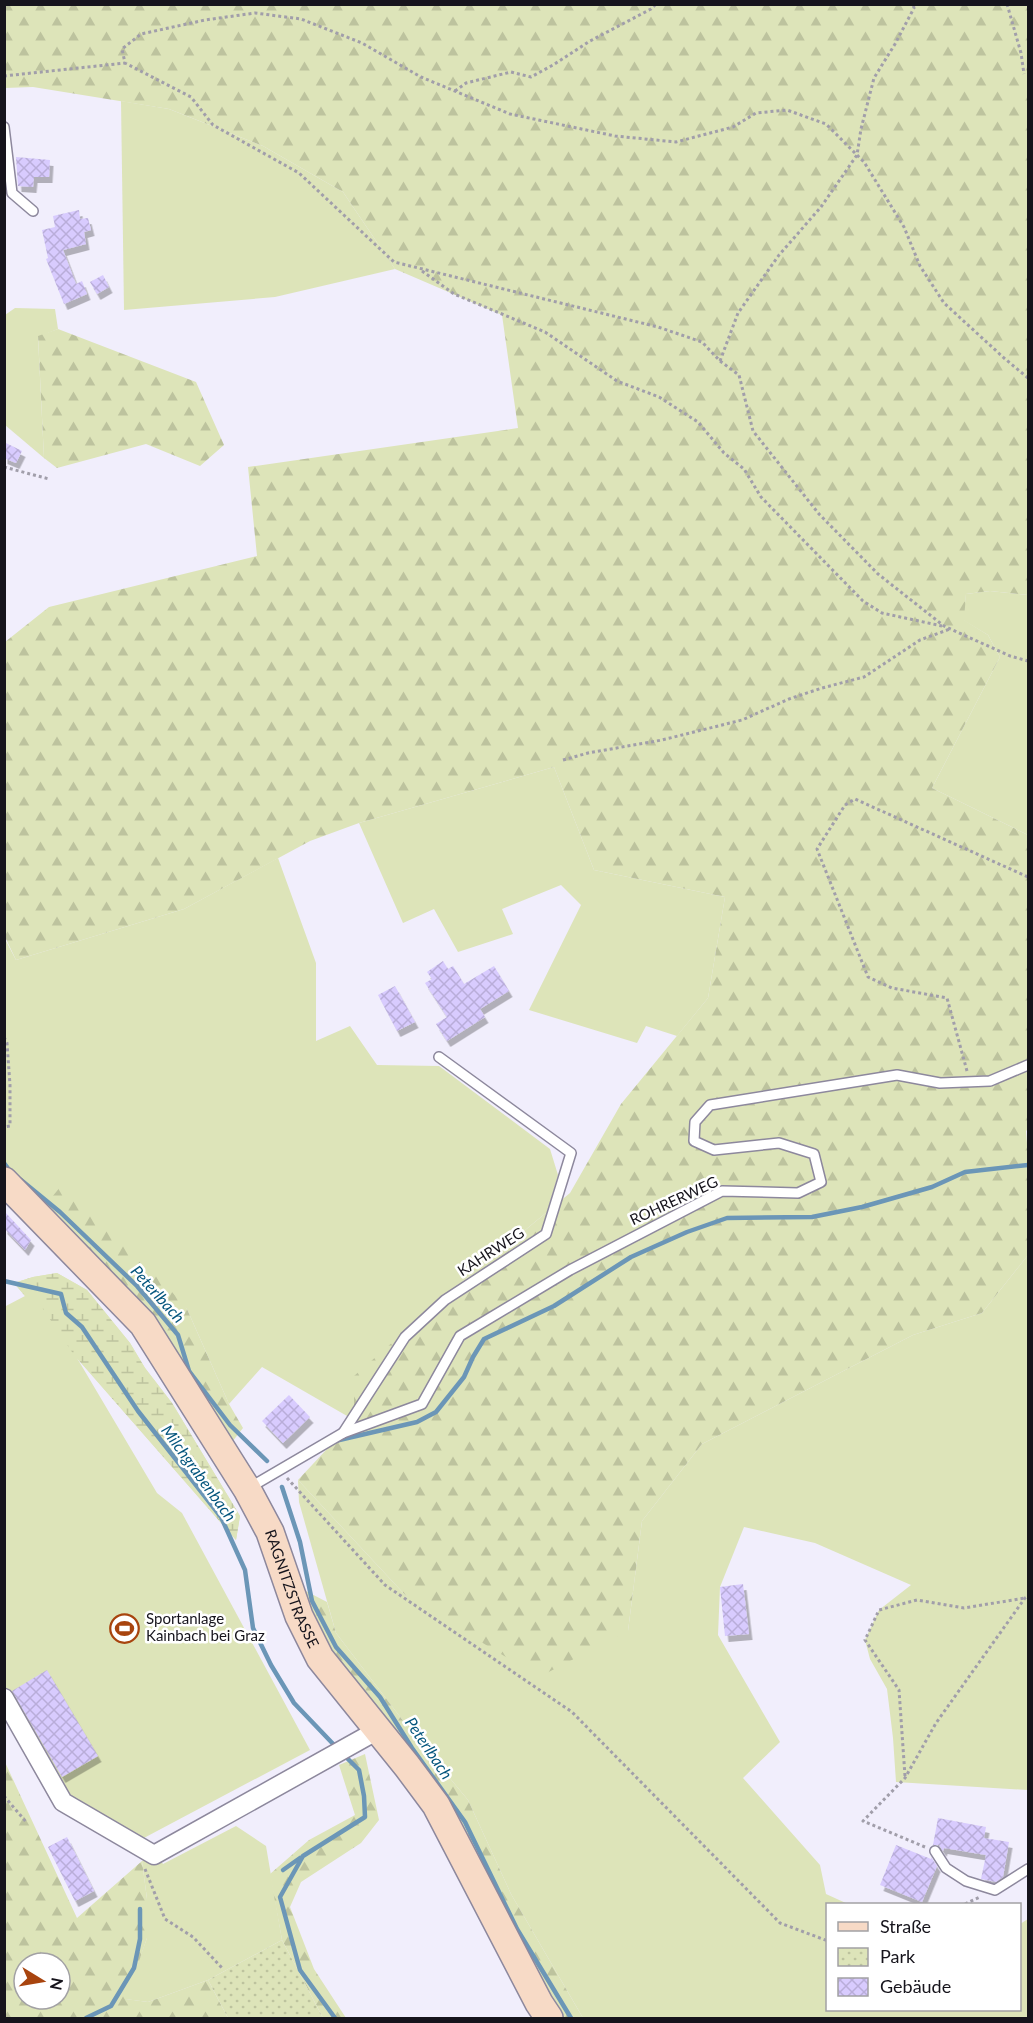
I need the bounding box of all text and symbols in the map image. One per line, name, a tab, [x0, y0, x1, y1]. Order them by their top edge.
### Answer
street label: ROHRERWEG	[627, 1172, 720, 1228]
street label: KAHRWEG	[454, 1223, 527, 1279]
water label: Peterlbach	[128, 1261, 189, 1326]
water label: Milchgrabenbach	[158, 1421, 241, 1525]
street label: RAGNITZSTRASSE	[262, 1527, 323, 1650]
place label: Sportanlage Kainbach bei Graz	[146, 1609, 265, 1644]
sports icon: Sportanlage Kainbach bei Graz	[109, 1612, 141, 1644]
water label: Peterlbach	[402, 1713, 457, 1782]
legend	[826, 1903, 1021, 2011]
text: Straße	[880, 1915, 931, 1937]
text: Park	[880, 1945, 916, 1967]
north arrow	[12, 1951, 72, 2011]
text: Gebäude	[880, 1975, 951, 1997]
text: N	[47, 1976, 68, 1992]

